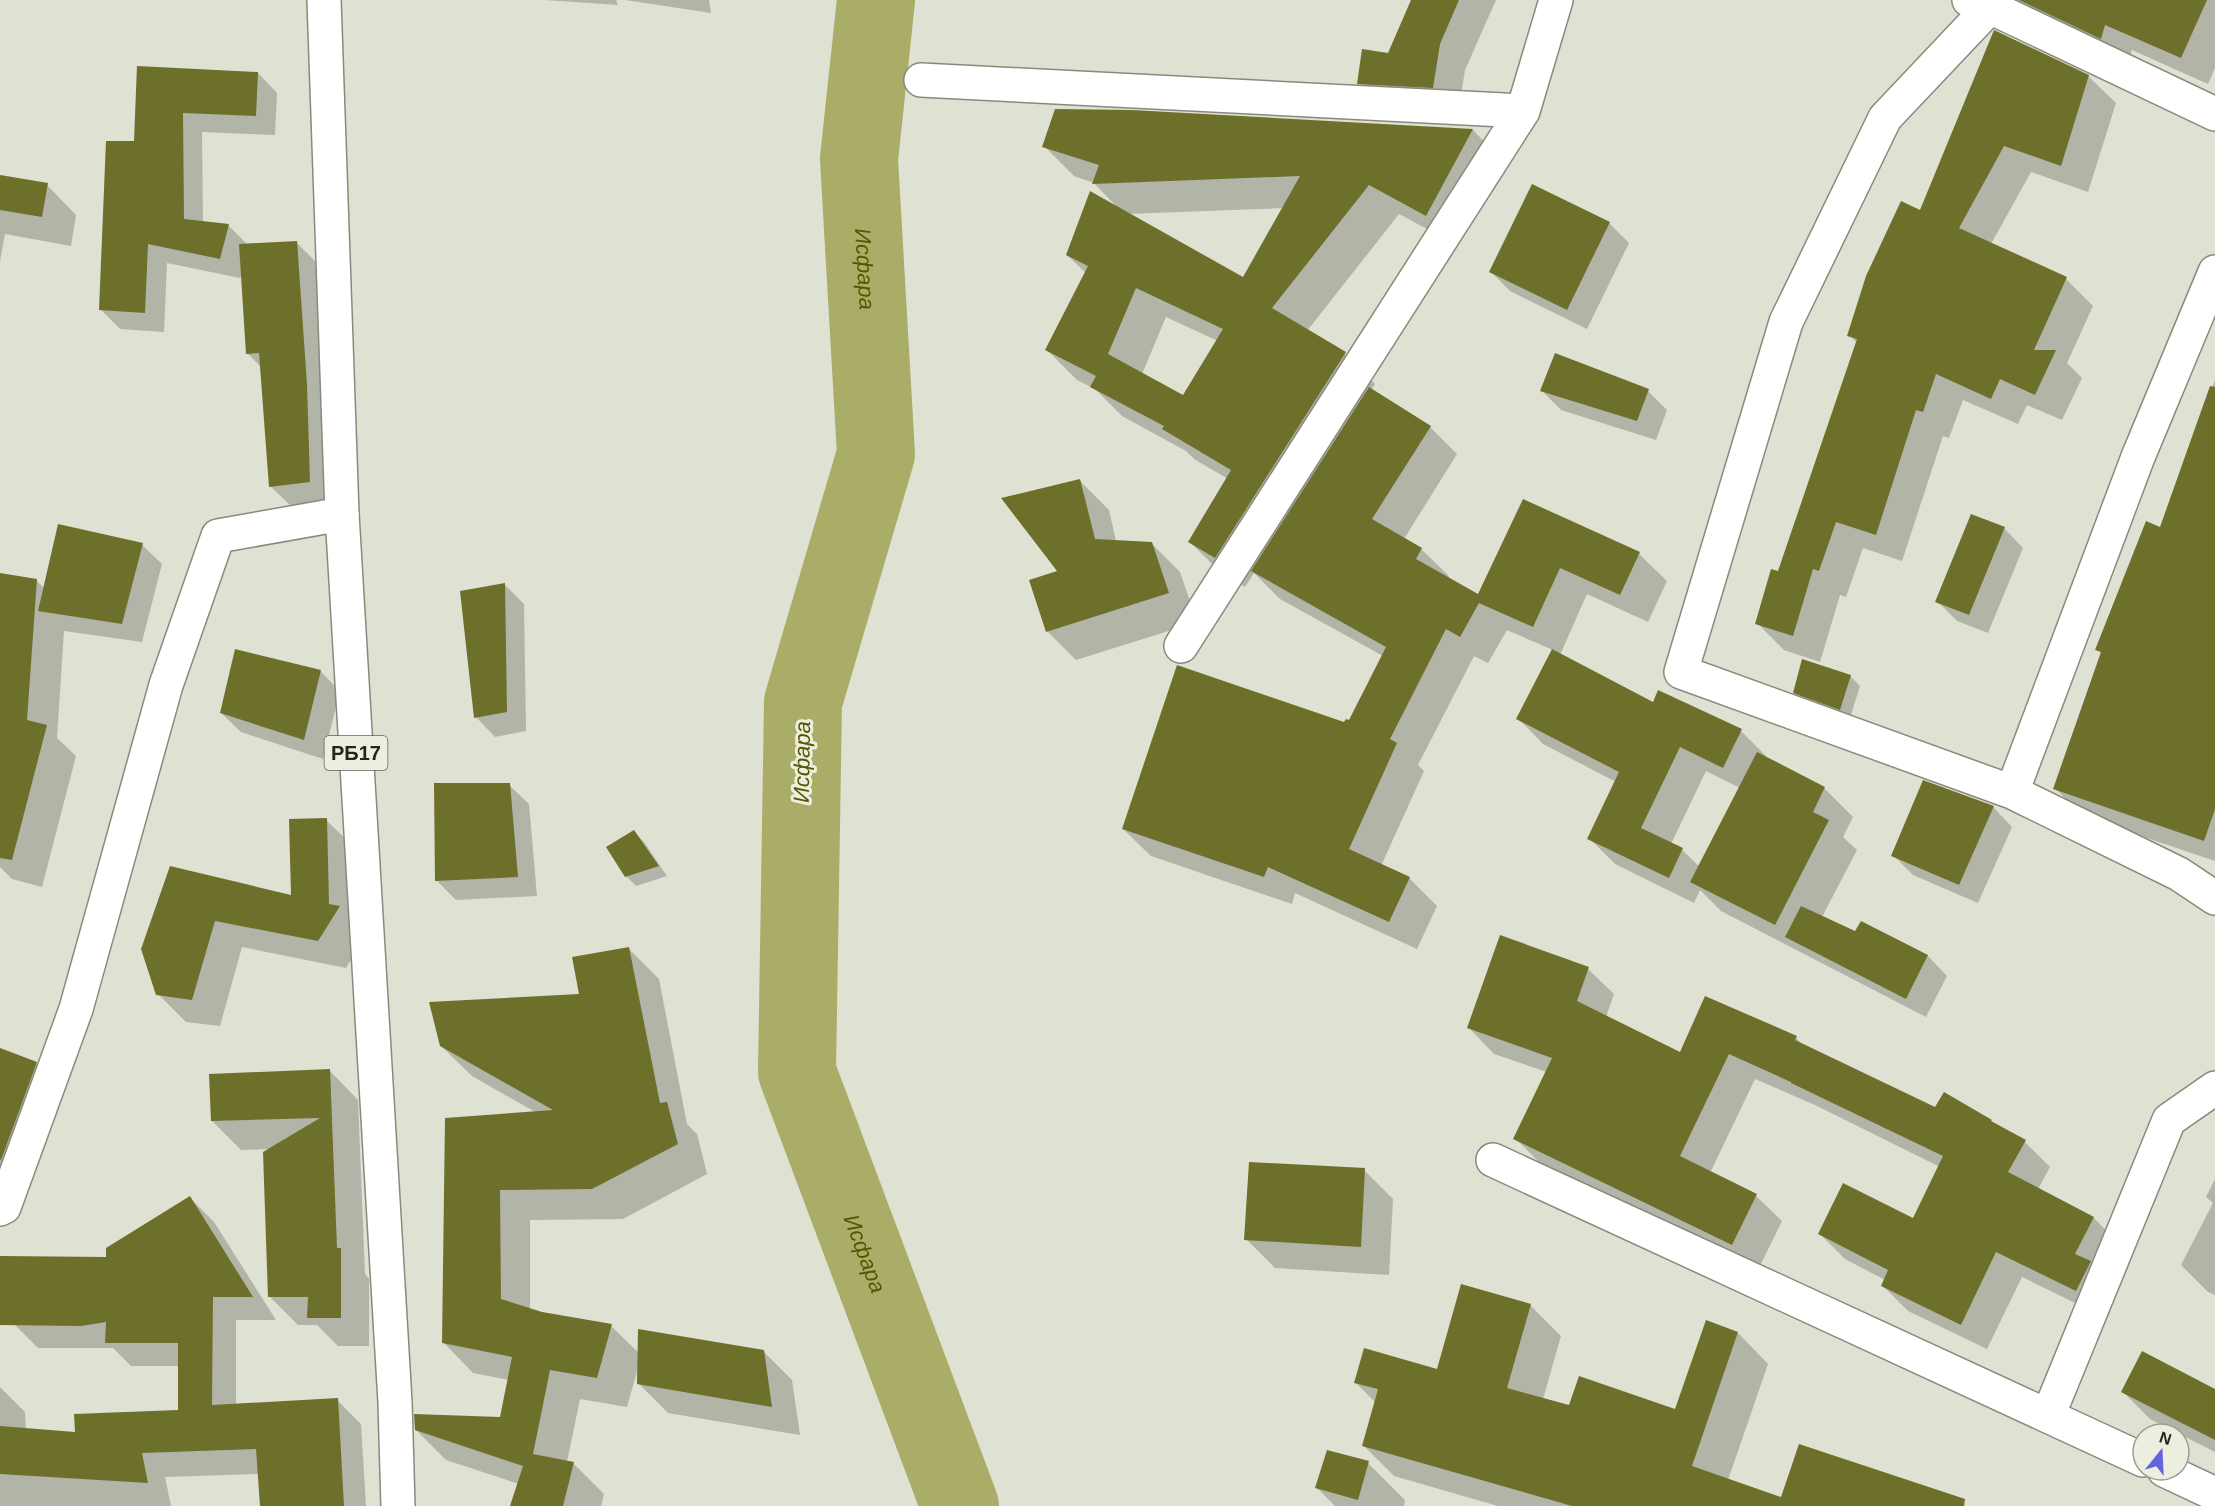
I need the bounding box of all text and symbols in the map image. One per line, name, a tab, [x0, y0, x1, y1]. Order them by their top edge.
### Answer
water label: Исфара	[850, 227, 880, 311]
water label: Исфара	[789, 721, 815, 803]
road number: РБ17	[324, 736, 388, 770]
water label: Исфара	[839, 1211, 891, 1296]
north arrow	[2131, 1422, 2191, 1482]
text: N	[2157, 1428, 2174, 1448]

